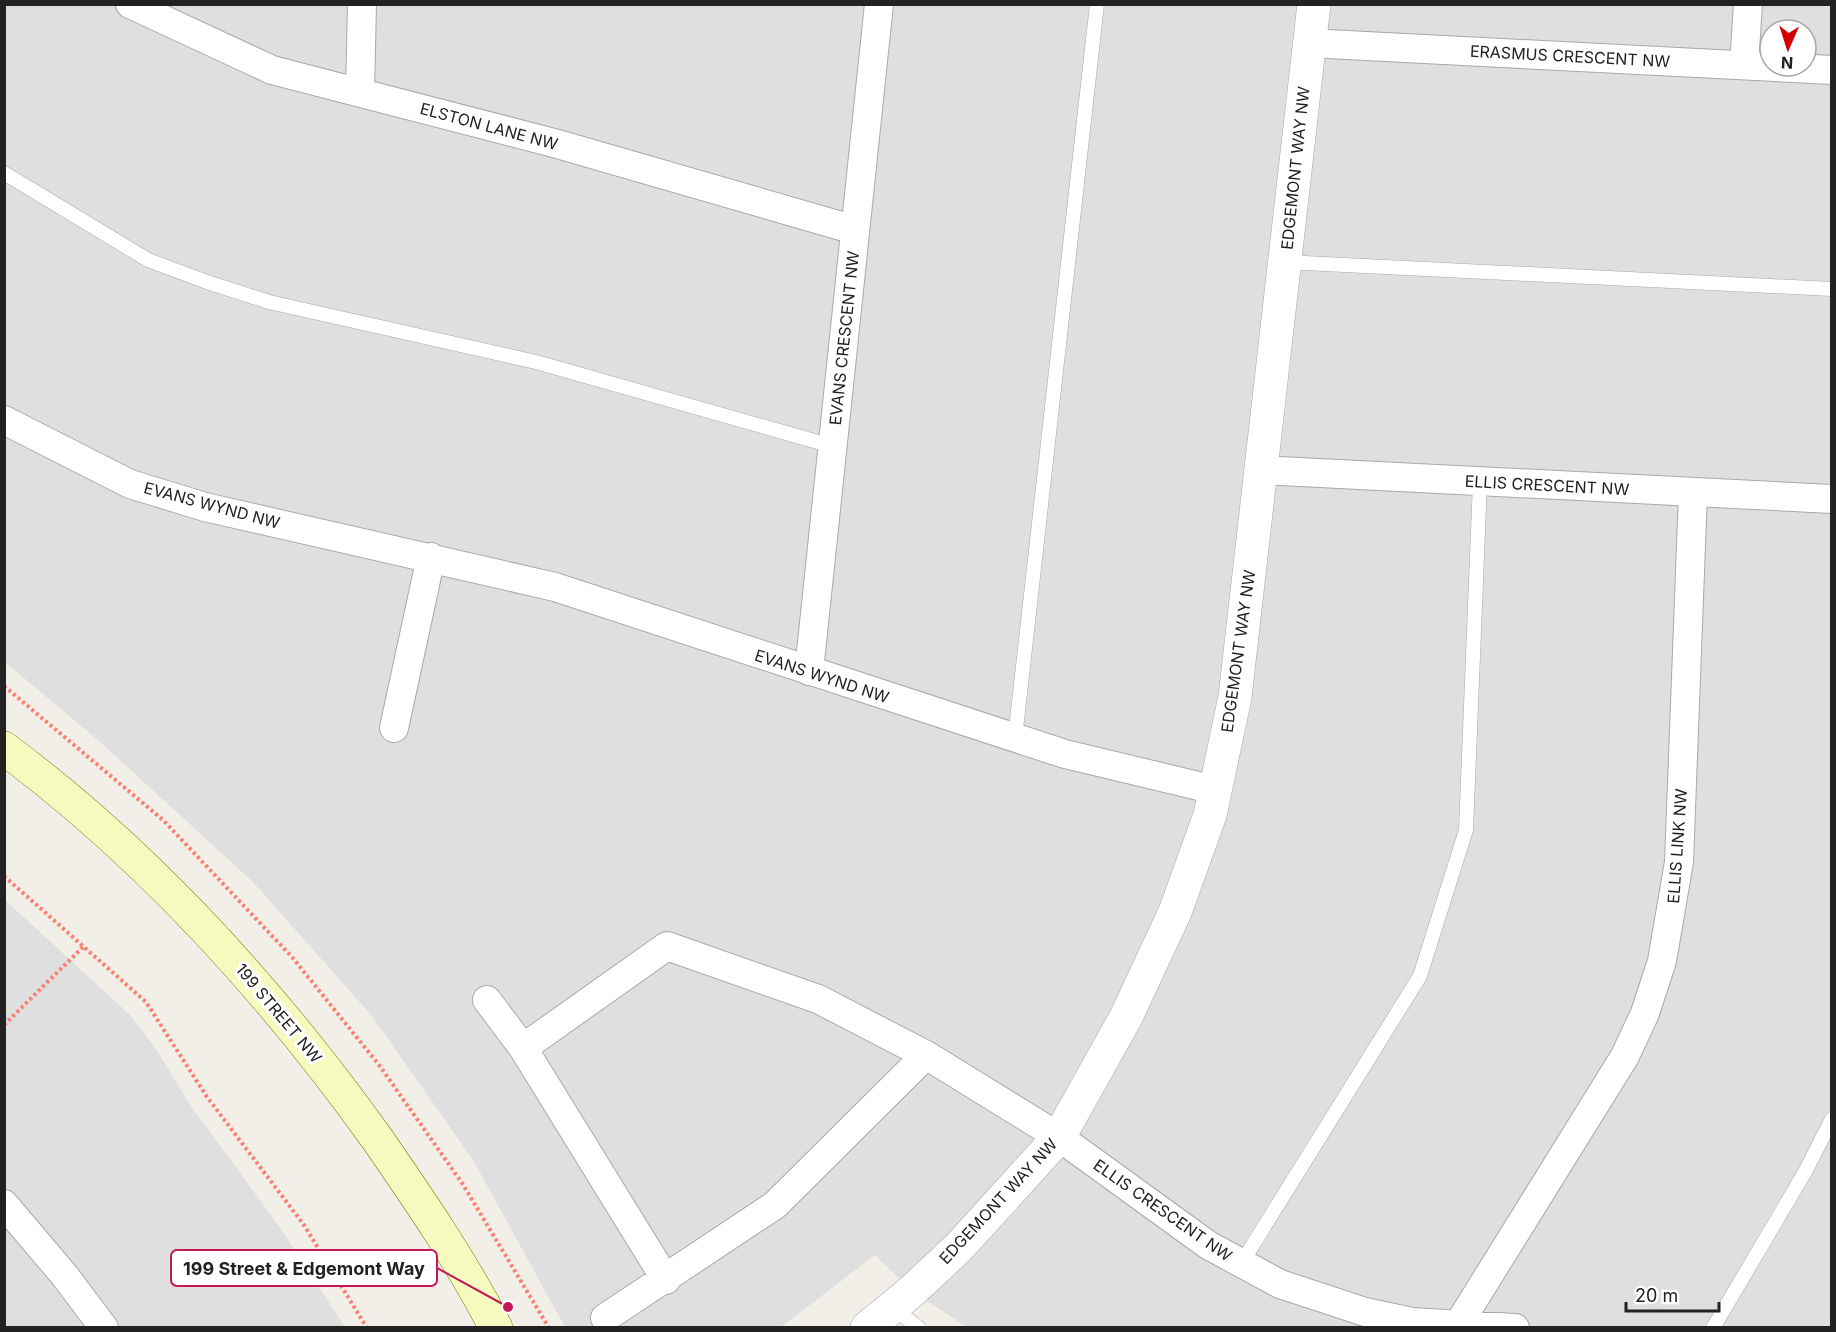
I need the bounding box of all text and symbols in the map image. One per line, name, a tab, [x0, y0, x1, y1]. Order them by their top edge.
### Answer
north arrow	[1758, 18, 1818, 78]
street label: ERASMUS CRESCENT NW	[1470, 41, 1671, 71]
text: N	[1781, 53, 1794, 73]
street label: EDGEMONT WAY NW	[1276, 85, 1314, 251]
street label: ELSTON LANE NW	[418, 98, 560, 154]
street label: EVANS CRESCENT NW	[825, 250, 863, 426]
street label: ELLIS CRESCENT NW	[1464, 471, 1630, 499]
street label: EVANS WYND NW	[142, 477, 282, 533]
street label: EDGEMONT WAY NW	[1217, 568, 1259, 734]
street label: EVANS WYND NW	[752, 645, 892, 707]
street label: ELLIS LINK NW	[1663, 788, 1691, 904]
street label: 199 STREET NW	[232, 959, 327, 1067]
street label: EDGEMONT WAY NW	[935, 1134, 1061, 1268]
street label: ELLIS CRESCENT NW	[1090, 1155, 1236, 1266]
callout: 199 Street & Edgemont Way	[171, 1250, 437, 1286]
text: 199 Street & Edgemont Way	[183, 1258, 425, 1279]
scale bar	[1626, 1275, 1719, 1313]
text: 20 m	[1635, 1285, 1678, 1306]

